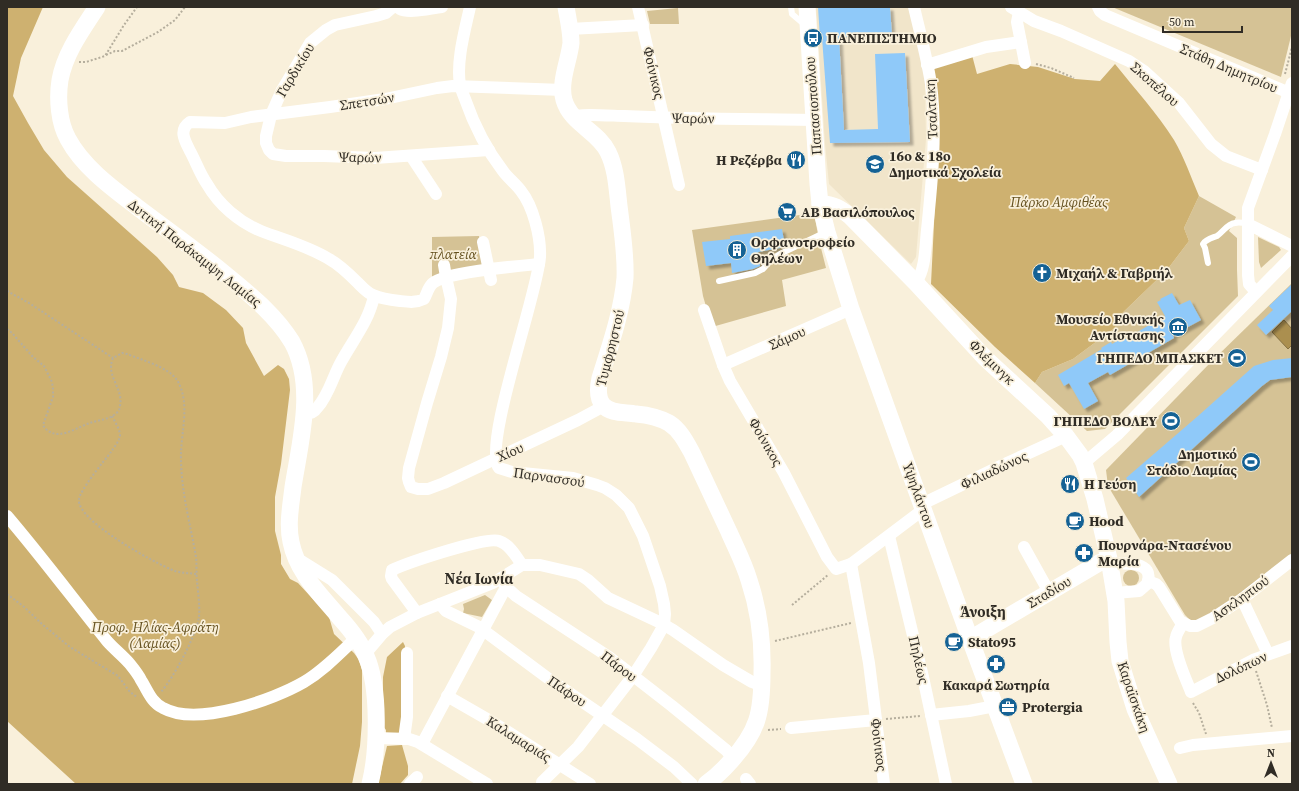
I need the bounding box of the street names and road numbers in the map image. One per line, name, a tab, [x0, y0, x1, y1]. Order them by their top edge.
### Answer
street label: Στάθη Δημητρίου	[1177, 38, 1281, 98]
street label: Γαρδικίου	[271, 39, 319, 101]
street label: Φοίνικος	[638, 45, 670, 101]
street label: Παπασιοπούλου	[800, 56, 826, 156]
street label: Σκοπέλου	[1126, 57, 1184, 111]
street label: Τσαλτάκη	[919, 78, 943, 140]
street label: Σπετσών	[338, 87, 396, 115]
street label: Ψαρών	[671, 108, 715, 128]
street label: Ψαρών	[338, 147, 382, 167]
street label: Δυτική Παράκαμψη Λαμίας	[124, 194, 266, 312]
street label: Τυμφρηστού	[591, 308, 629, 388]
street label: Σάμου	[766, 321, 808, 355]
street label: Φλέμινγκ	[964, 335, 1020, 390]
street label: Φοίνικος	[744, 414, 788, 470]
street label: Χίου	[493, 437, 527, 467]
street label: Φιλιαδώνος	[957, 446, 1031, 494]
street label: Υψηλάντου	[898, 459, 940, 531]
street label: Παρνασσού	[512, 462, 586, 492]
street label: Ασκληπιού	[1207, 570, 1273, 626]
street label: Σταδίου	[1023, 571, 1075, 613]
street label: Πηλέως	[904, 634, 934, 686]
street label: Πάρου	[597, 646, 641, 686]
street label: Δολόπων	[1212, 646, 1270, 688]
street label: Καραϊσκάκη	[1112, 659, 1156, 735]
street label: Πάφου	[544, 671, 590, 711]
street label: Καλαμαριάς	[483, 711, 555, 767]
street label: Φοίνικος	[866, 717, 892, 773]

